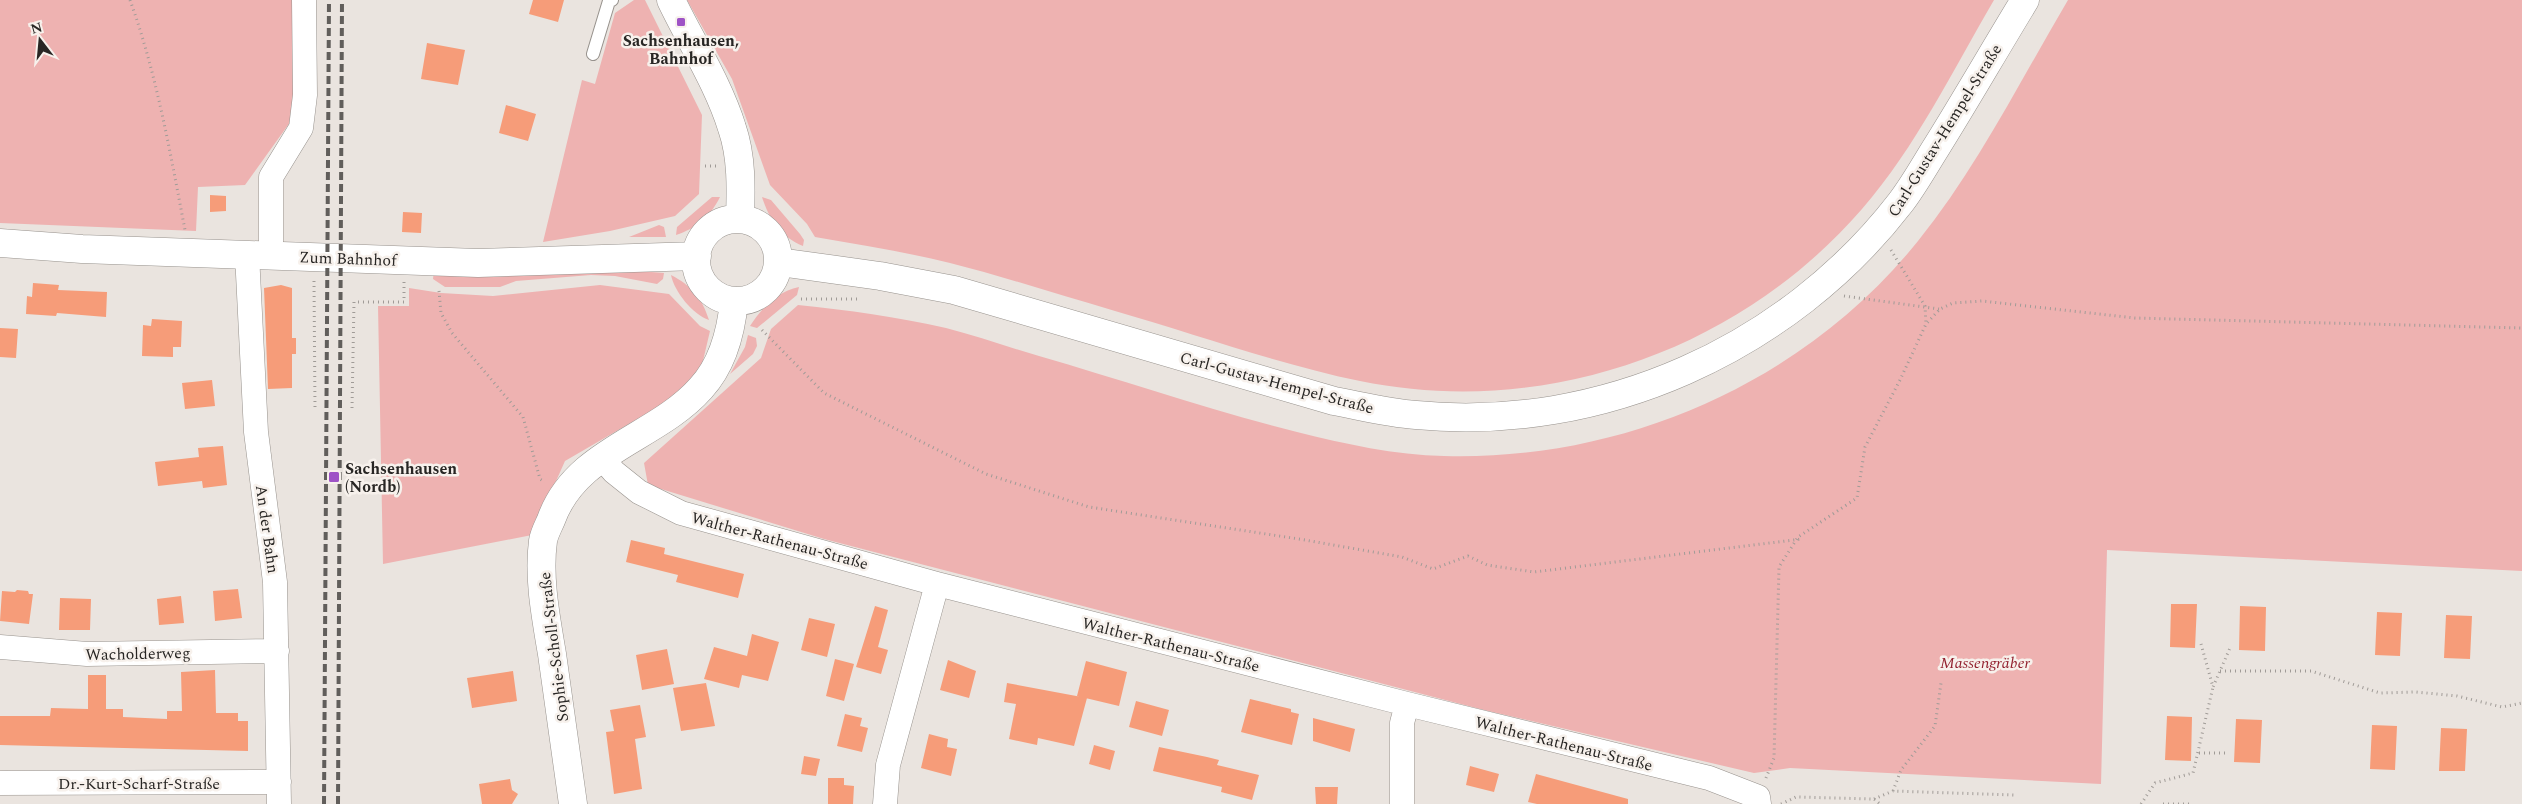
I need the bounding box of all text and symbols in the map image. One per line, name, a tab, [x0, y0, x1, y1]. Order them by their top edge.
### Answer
north arrow	[15, 15, 65, 65]
text: N	[28, 16, 45, 40]
marker: Sachsenhausen, Bahnhof	[675, 16, 687, 28]
place label: Sachsenhausen, Bahnhof	[623, 29, 739, 71]
street label: Carl-Gustav-Hempel-Straße	[1882, 39, 2008, 222]
street label: Zum Bahnhof	[299, 245, 399, 273]
street label: Carl-Gustav-Hempel-Straße	[1177, 346, 1376, 420]
place label: Sachsenhausen (Nordb)	[345, 457, 457, 499]
marker: Sachsenhausen (Nordb)	[327, 470, 341, 484]
street label: An der Bahn	[249, 483, 285, 575]
street label: Walther-Rathenau-Straße	[689, 506, 871, 576]
street label: Sophie-Scholl-Straße	[533, 571, 575, 723]
street label: Walther-Rathenau-Straße	[1079, 611, 1262, 679]
street label: Wacholderweg	[85, 641, 191, 667]
park label: Massengräber	[1940, 651, 2030, 675]
street label: Walther-Rathenau-Straße	[1472, 710, 1655, 778]
street label: Dr.-Kurt-Scharf-Straße	[58, 772, 220, 796]

